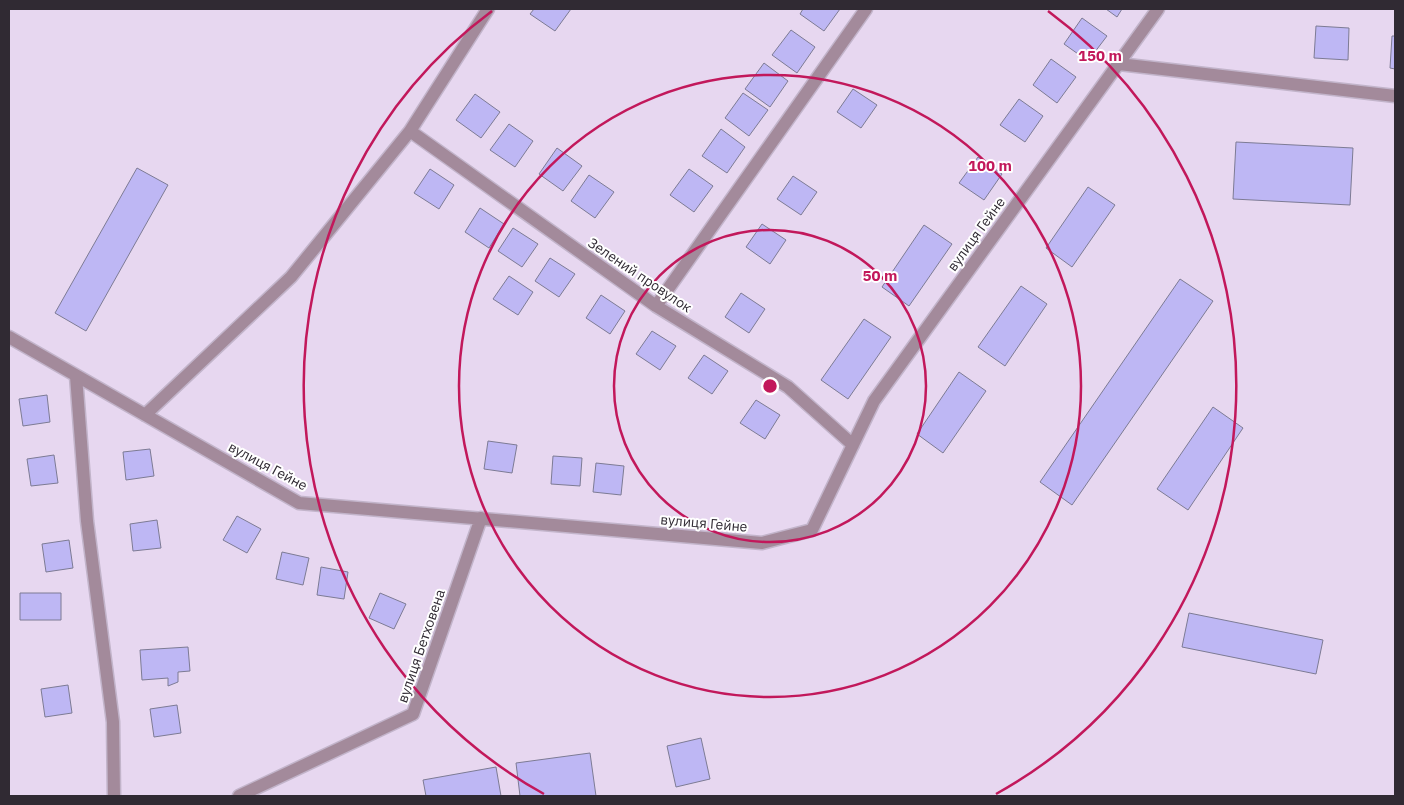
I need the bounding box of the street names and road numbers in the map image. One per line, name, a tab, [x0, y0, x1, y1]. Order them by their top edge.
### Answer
street label: вулиця Гейне	[943, 193, 1009, 275]
street label: Зелений провулок	[585, 234, 696, 317]
street label: вулиця Гейне	[225, 438, 311, 495]
street label: вулиця Гейне	[660, 510, 749, 536]
street label: вулиця Бетховена	[393, 586, 449, 705]

